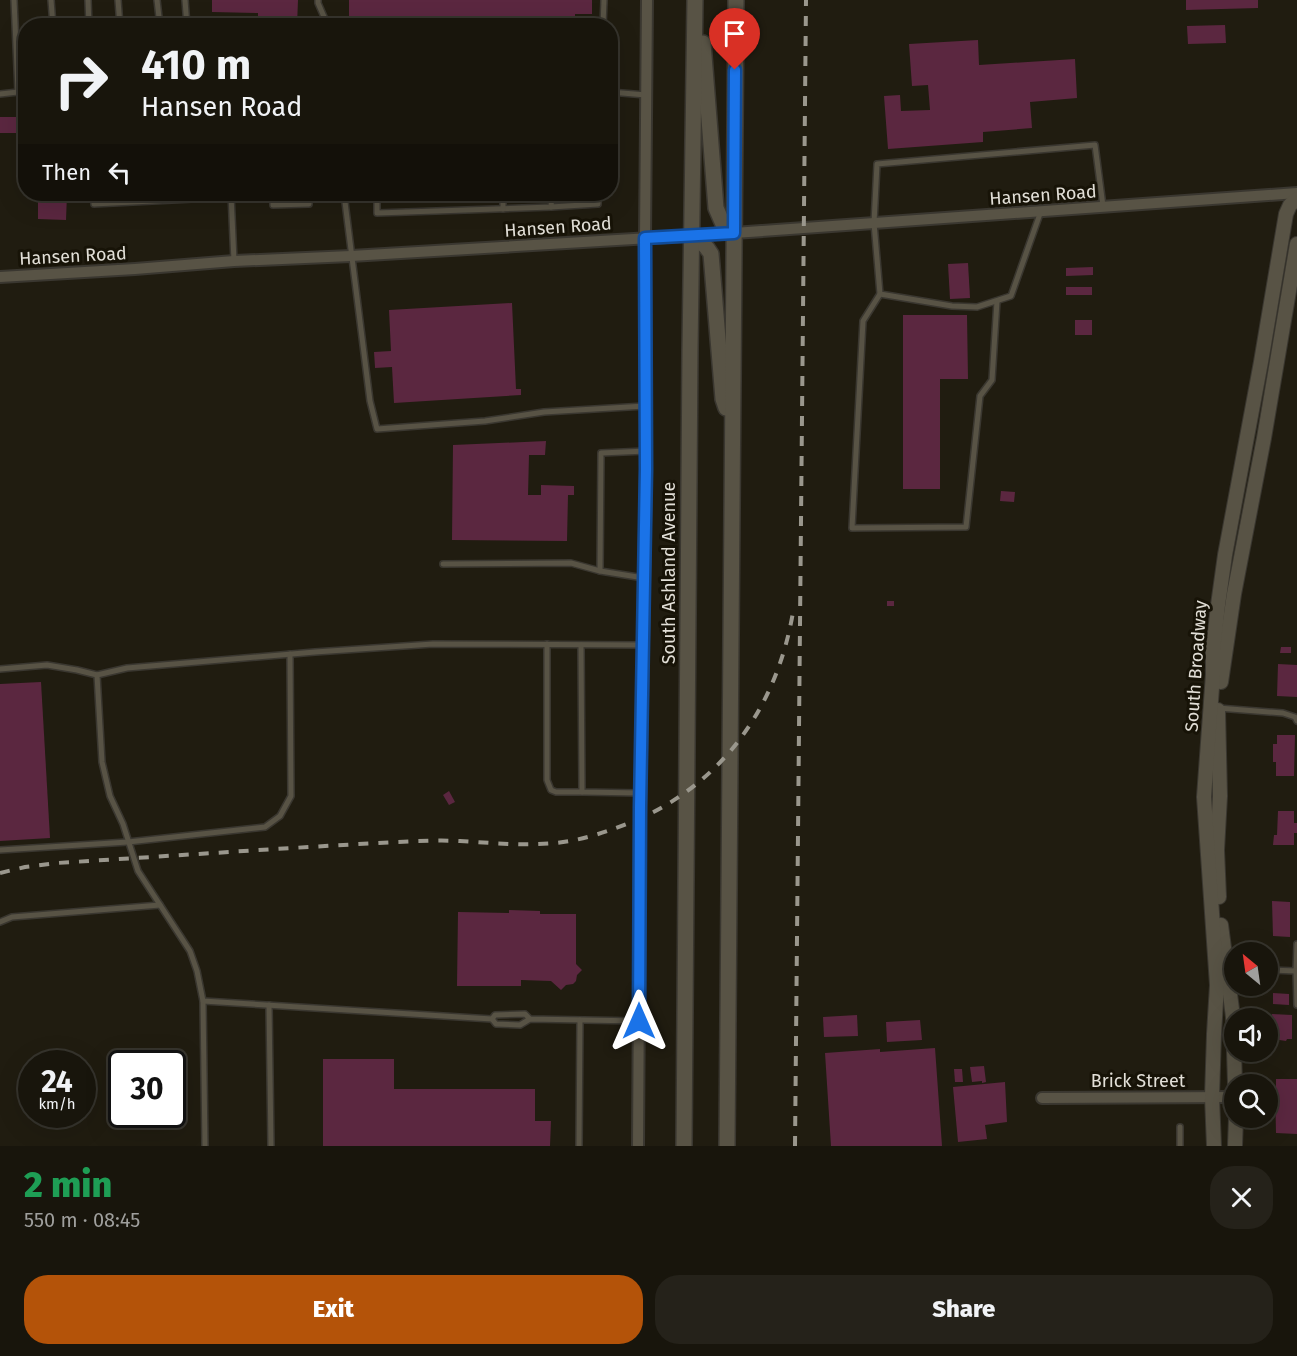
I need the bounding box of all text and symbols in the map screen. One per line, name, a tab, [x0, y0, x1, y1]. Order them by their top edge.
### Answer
pin	[709, 8, 760, 70]
icon: arrive	[718, 17, 751, 50]
text: 410 m	[141, 40, 251, 90]
icon: right	[42, 42, 120, 120]
text: Hansen Road	[141, 91, 302, 123]
icon: left	[103, 156, 136, 189]
text: Then	[42, 159, 91, 186]
street label: Hansen Road	[989, 180, 1097, 210]
street label: Hansen Road	[504, 212, 612, 242]
street label: Hansen Road	[19, 242, 127, 270]
street label: South Ashland Avenue	[658, 482, 680, 664]
street label: South Broadway	[1180, 599, 1212, 733]
north arrow	[1224, 942, 1278, 996]
map controls	[1224, 942, 1278, 1128]
position arrow	[607, 989, 671, 1053]
button: sound	[1224, 1008, 1278, 1062]
speed limit sign: 30	[108, 1050, 186, 1128]
text: 24	[41, 1064, 73, 1100]
street label: Brick Street	[1091, 1070, 1186, 1092]
button: search	[1224, 1074, 1278, 1128]
text: km/h	[38, 1095, 76, 1113]
text: 2 min	[24, 1163, 112, 1207]
button: close	[1210, 1166, 1273, 1229]
text: 550 m · 08:45	[24, 1208, 140, 1232]
button: Exit	[24, 1275, 643, 1344]
button: Share	[655, 1275, 1273, 1344]

